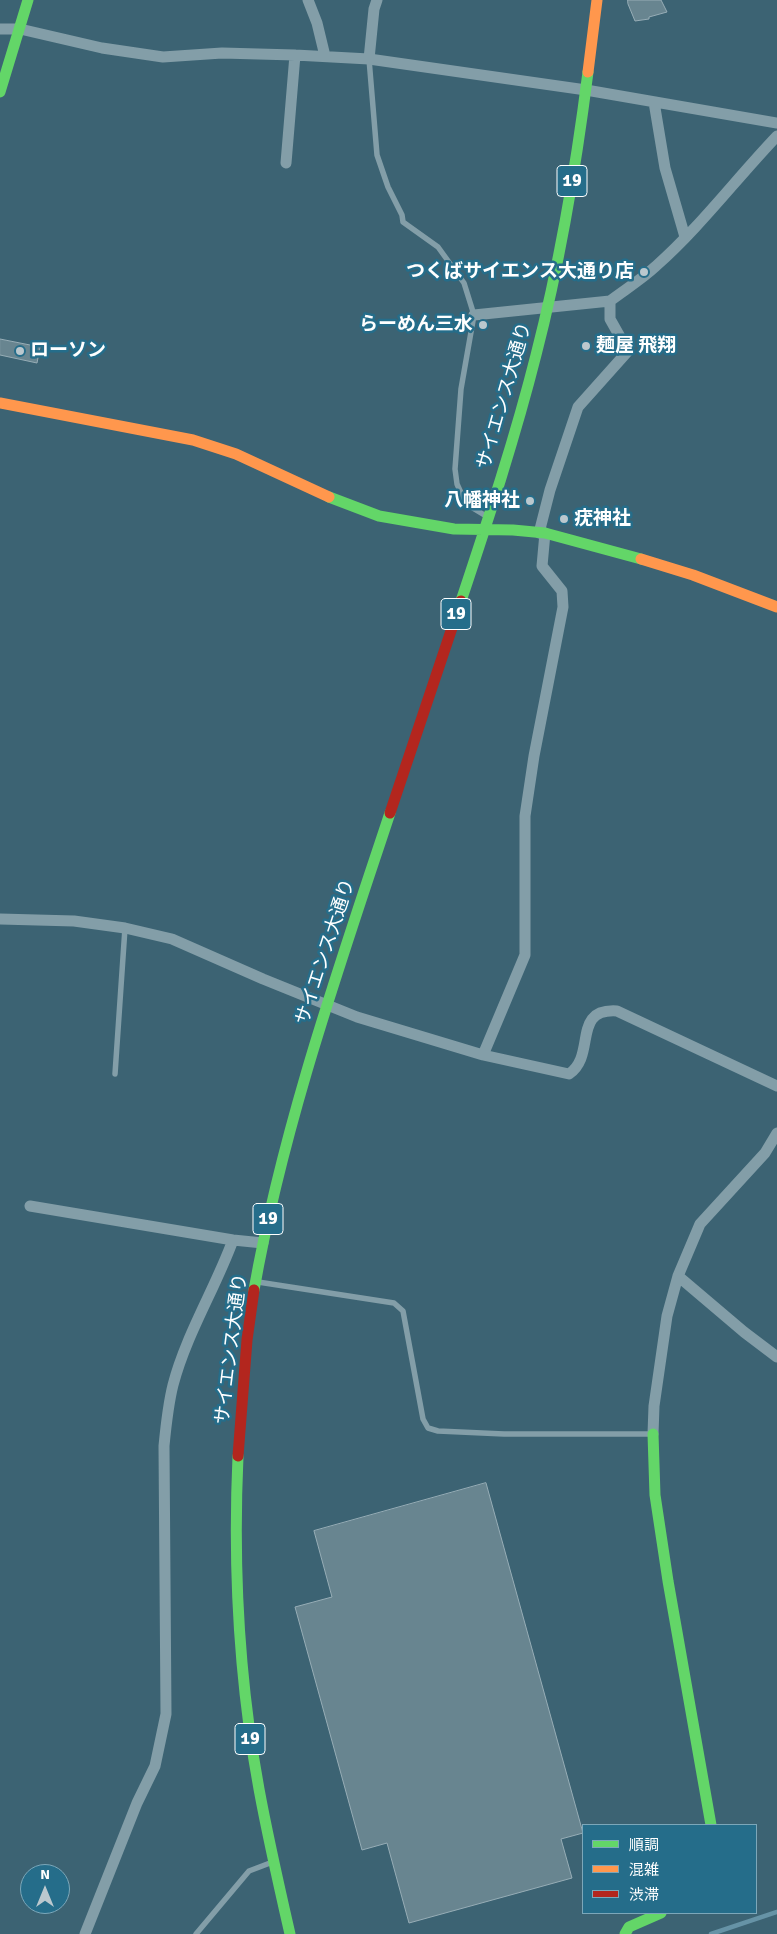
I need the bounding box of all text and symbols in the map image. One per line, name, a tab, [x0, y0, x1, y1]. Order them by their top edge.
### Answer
road number: 19	[557, 166, 587, 197]
place label: つくばサイエンス大通り店	[406, 261, 634, 283]
marker: つくばサイエンス大通り店	[638, 266, 650, 278]
place label: らーめん三水	[359, 314, 473, 336]
marker: らーめん三水	[477, 319, 489, 331]
street label: サイエンス大通り	[473, 320, 537, 472]
place label: 麺屋 飛翔	[596, 335, 676, 357]
place label: ローソン	[30, 340, 106, 362]
marker: 麺屋 飛翔	[580, 340, 592, 352]
marker: ローソン	[14, 345, 26, 357]
place label: 八幡神社	[444, 490, 520, 512]
marker: 八幡神社	[524, 495, 536, 507]
place label: 疣神社	[574, 508, 631, 530]
marker: 疣神社	[558, 513, 570, 525]
road number: 19	[441, 598, 471, 630]
street label: サイエンス大通り	[292, 876, 360, 1028]
road number: 19	[253, 1204, 283, 1234]
street label: サイエンス大通り	[211, 1272, 253, 1426]
road number: 19	[235, 1724, 265, 1755]
legend	[582, 1824, 757, 1914]
text: 順調	[629, 1836, 659, 1854]
text: 混雑	[629, 1861, 659, 1879]
north arrow	[20, 1864, 70, 1914]
text: N	[40, 1866, 50, 1883]
text: 渋滞	[629, 1886, 659, 1904]

